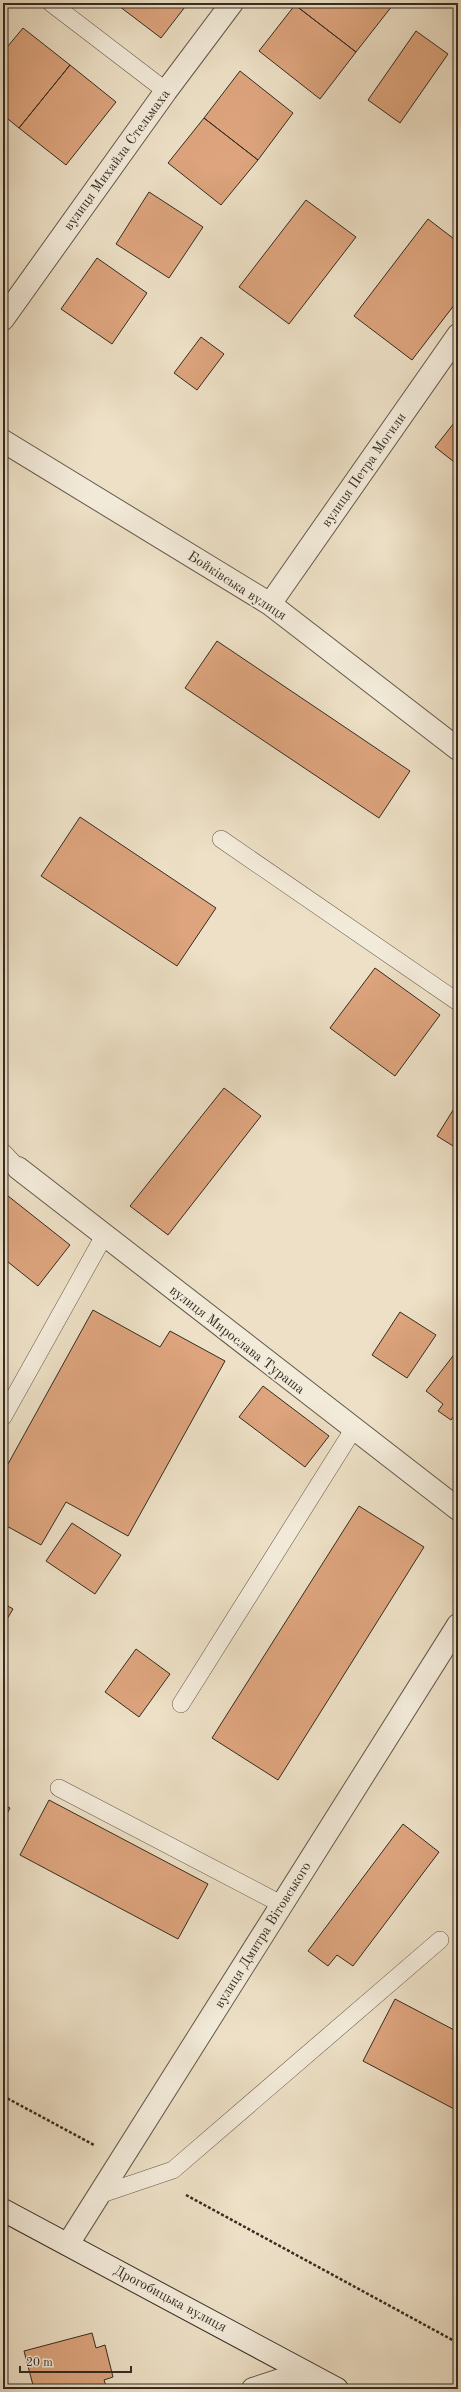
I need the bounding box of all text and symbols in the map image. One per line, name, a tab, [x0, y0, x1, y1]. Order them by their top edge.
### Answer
street label: вулиця Михайла Стельмаха	[61, 87, 173, 233]
street label: вулиця Петра Могили	[319, 410, 409, 530]
street label: Бойківська вулиця	[185, 549, 289, 623]
street label: вулиця Мирослава Тураша	[167, 1283, 307, 1397]
street label: вулиця Дмитра Вітовського	[212, 1859, 314, 2011]
street label: Дрогобицька вулиця	[111, 2263, 229, 2335]
scale bar	[20, 2348, 131, 2374]
text: 20 m	[26, 2357, 53, 2369]

